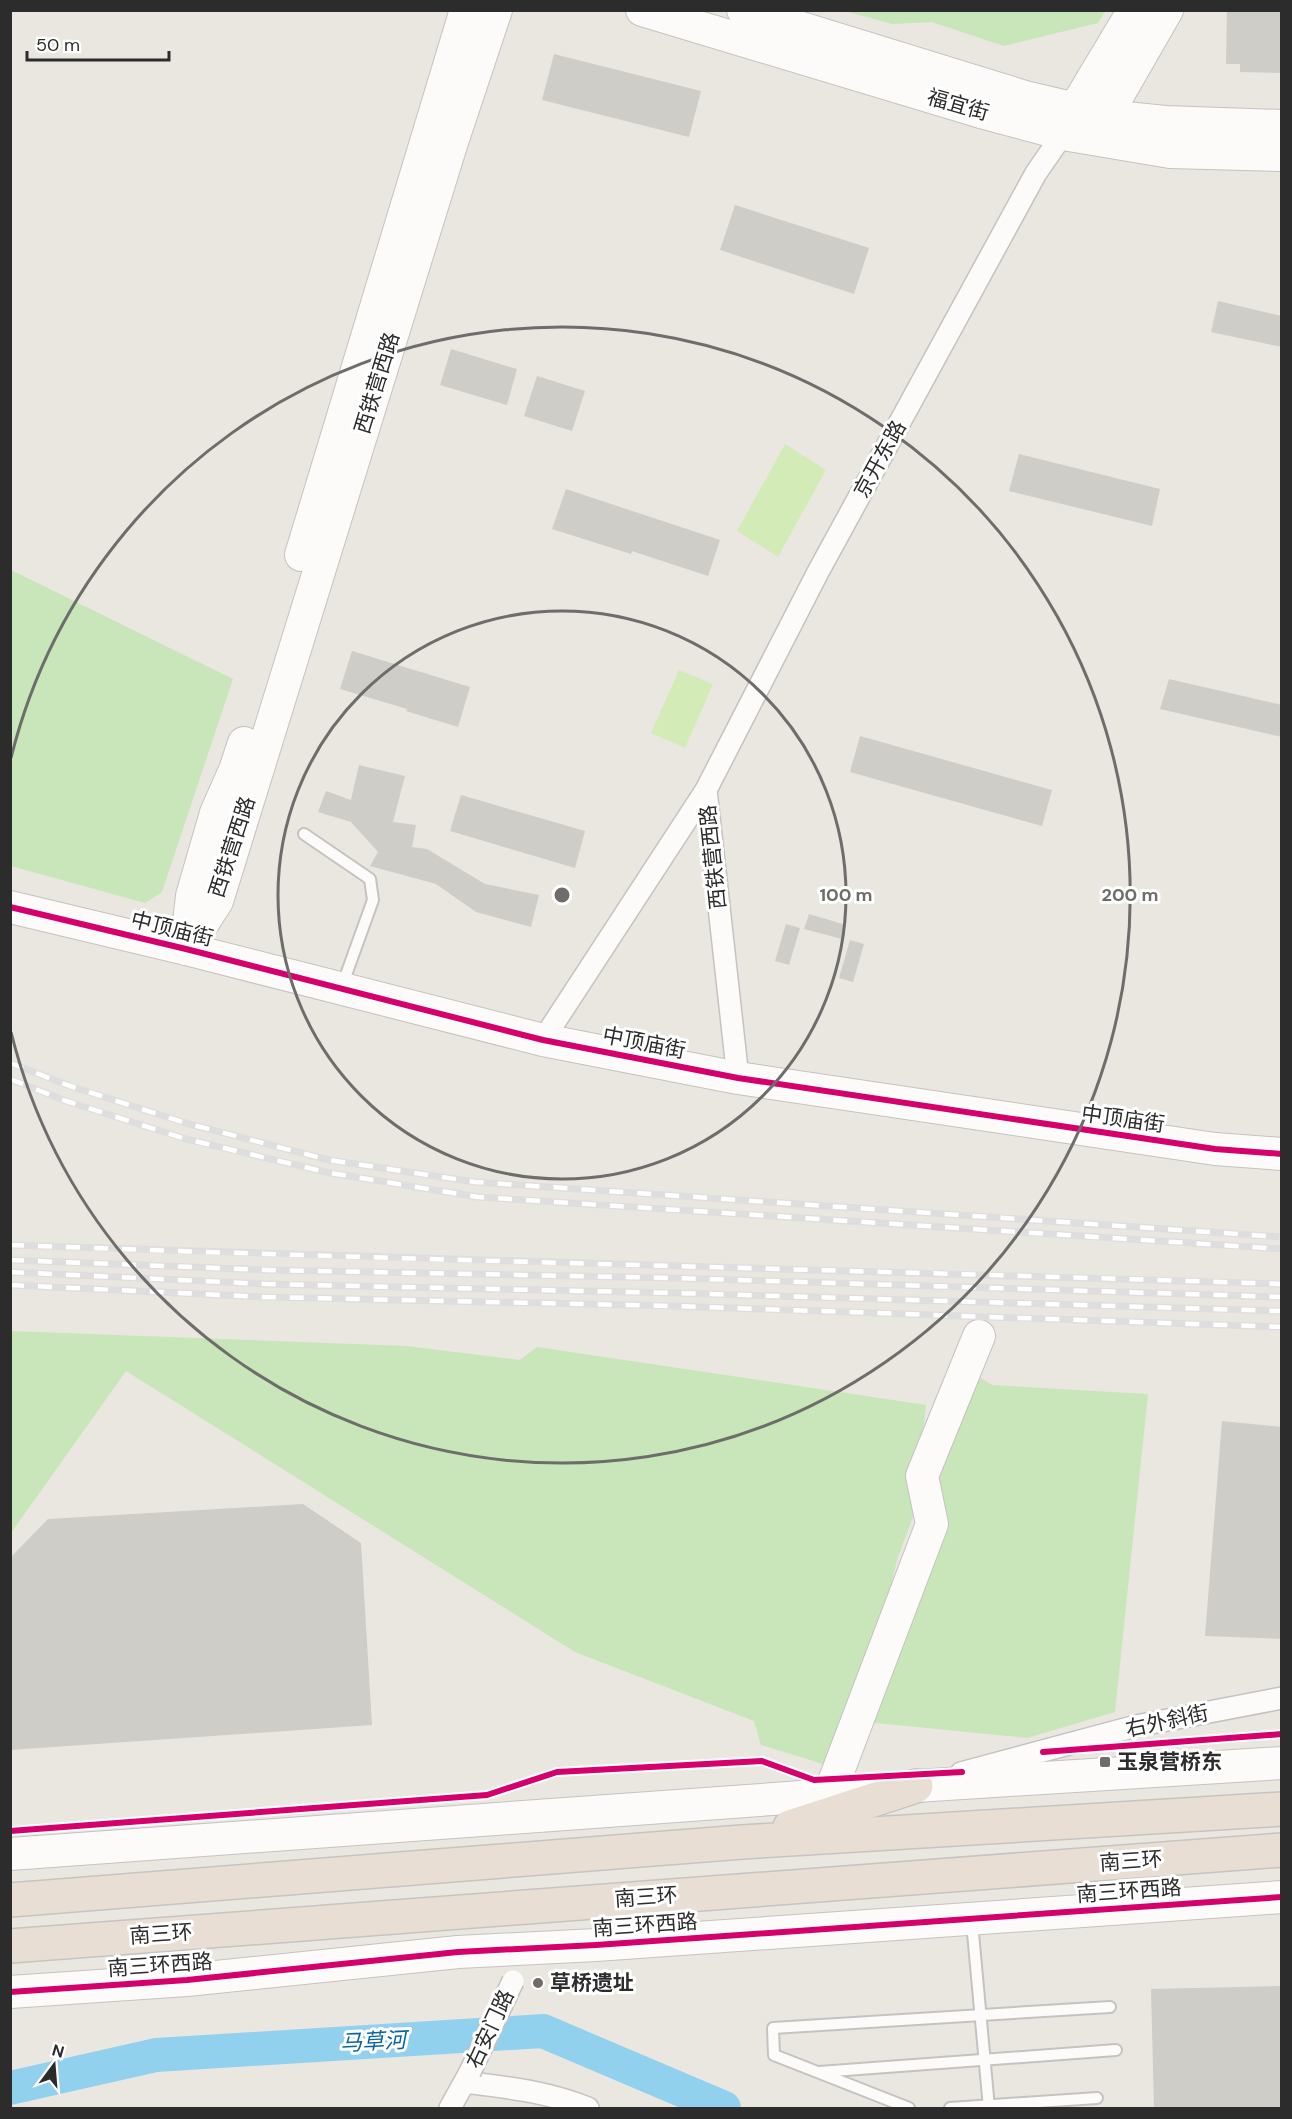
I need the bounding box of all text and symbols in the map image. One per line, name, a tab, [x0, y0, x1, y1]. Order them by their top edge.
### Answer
scale bar	[27, 24, 170, 62]
text: 50 m	[36, 33, 80, 57]
street label: 福宜街	[924, 83, 992, 127]
street label: 西铁营西路	[348, 329, 406, 437]
street label: 京开东路	[847, 415, 913, 503]
street label: 西铁营西路	[202, 793, 262, 901]
street label: 西铁营西路	[694, 803, 732, 911]
text: 100 m	[819, 883, 873, 907]
text: 200 m	[1102, 883, 1158, 907]
centre of rings	[552, 885, 572, 905]
street label: 中顶庙街	[128, 905, 216, 953]
street label: 中顶庙街	[600, 1021, 688, 1065]
street label: 中顶庙街	[1079, 1099, 1167, 1139]
street label: 右外斜街	[1123, 1699, 1211, 1743]
place label: 玉泉营桥东	[1117, 1748, 1222, 1776]
marker: 玉泉营桥东	[1098, 1755, 1112, 1769]
street label: 南三环	[1099, 1845, 1163, 1877]
street label: 南三环西路	[1076, 1873, 1182, 1909]
street label: 南三环	[614, 1881, 678, 1913]
street label: 南三环西路	[592, 1907, 698, 1943]
street label: 南三环	[129, 1918, 193, 1950]
street label: 南三环西路	[107, 1947, 213, 1983]
place label: 草桥遗址	[550, 1969, 634, 1997]
marker: 草桥遗址	[531, 1976, 545, 1990]
street label: 右安门路	[460, 1985, 520, 2073]
water label: 马草河	[339, 2025, 411, 2058]
north arrow	[24, 2035, 84, 2095]
text: N	[49, 2039, 67, 2063]

